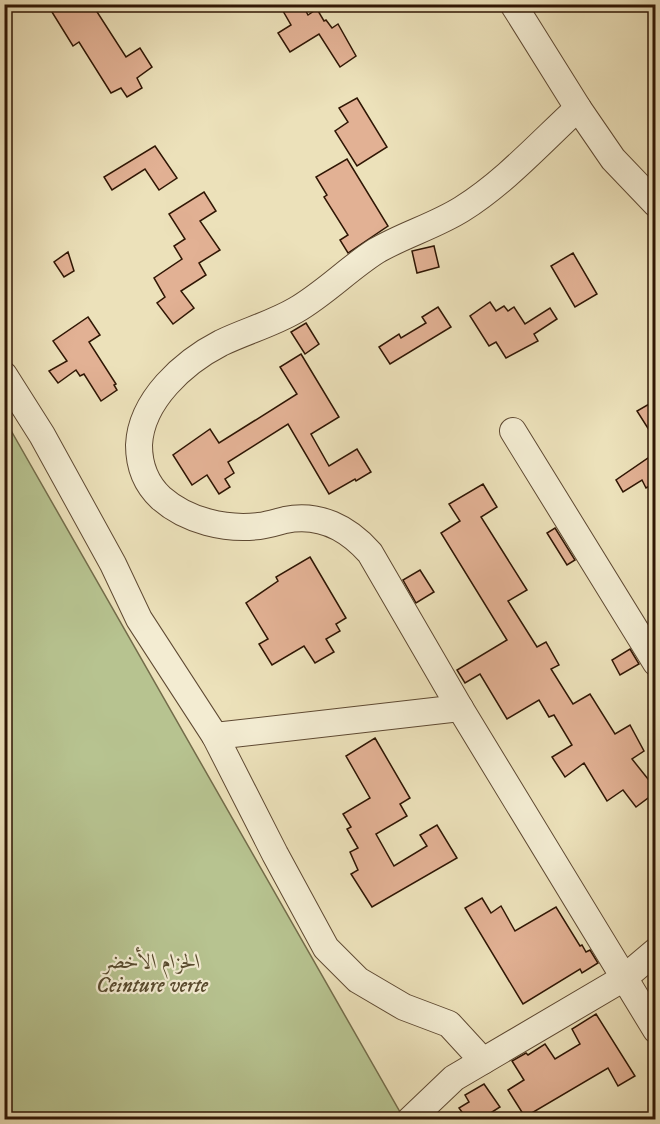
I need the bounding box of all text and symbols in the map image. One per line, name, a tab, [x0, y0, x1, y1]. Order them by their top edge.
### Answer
park label: الحزام الأخضر Ceinture verte	[96, 946, 209, 999]

